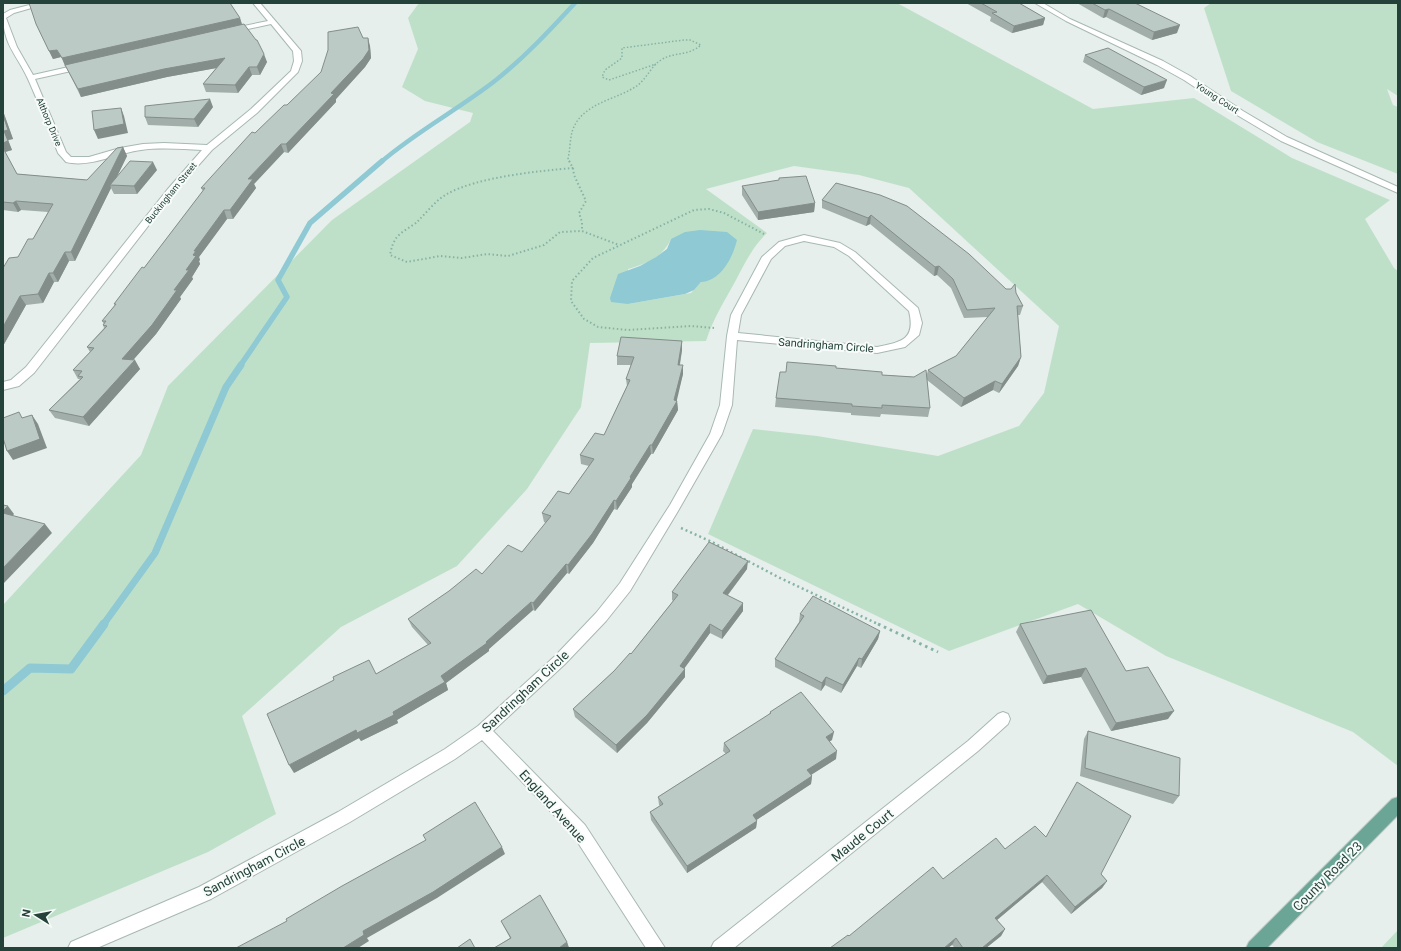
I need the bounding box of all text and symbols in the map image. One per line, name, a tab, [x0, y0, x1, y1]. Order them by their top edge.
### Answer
street label: Young Court	[1193, 80, 1241, 116]
street label: Althorp Drive	[34, 96, 64, 148]
street label: Buckingham Street	[143, 160, 199, 226]
street label: Sandringham Circle	[778, 336, 874, 355]
street label: Sandringham Circle	[479, 647, 572, 735]
street label: England Avenue	[516, 767, 589, 846]
street label: Maude Court	[828, 806, 896, 865]
street label: Sandringham Circle	[201, 833, 308, 900]
street label: County Road 23	[1290, 839, 1365, 914]
north arrow	[16, 895, 56, 935]
text: N	[20, 908, 34, 918]

